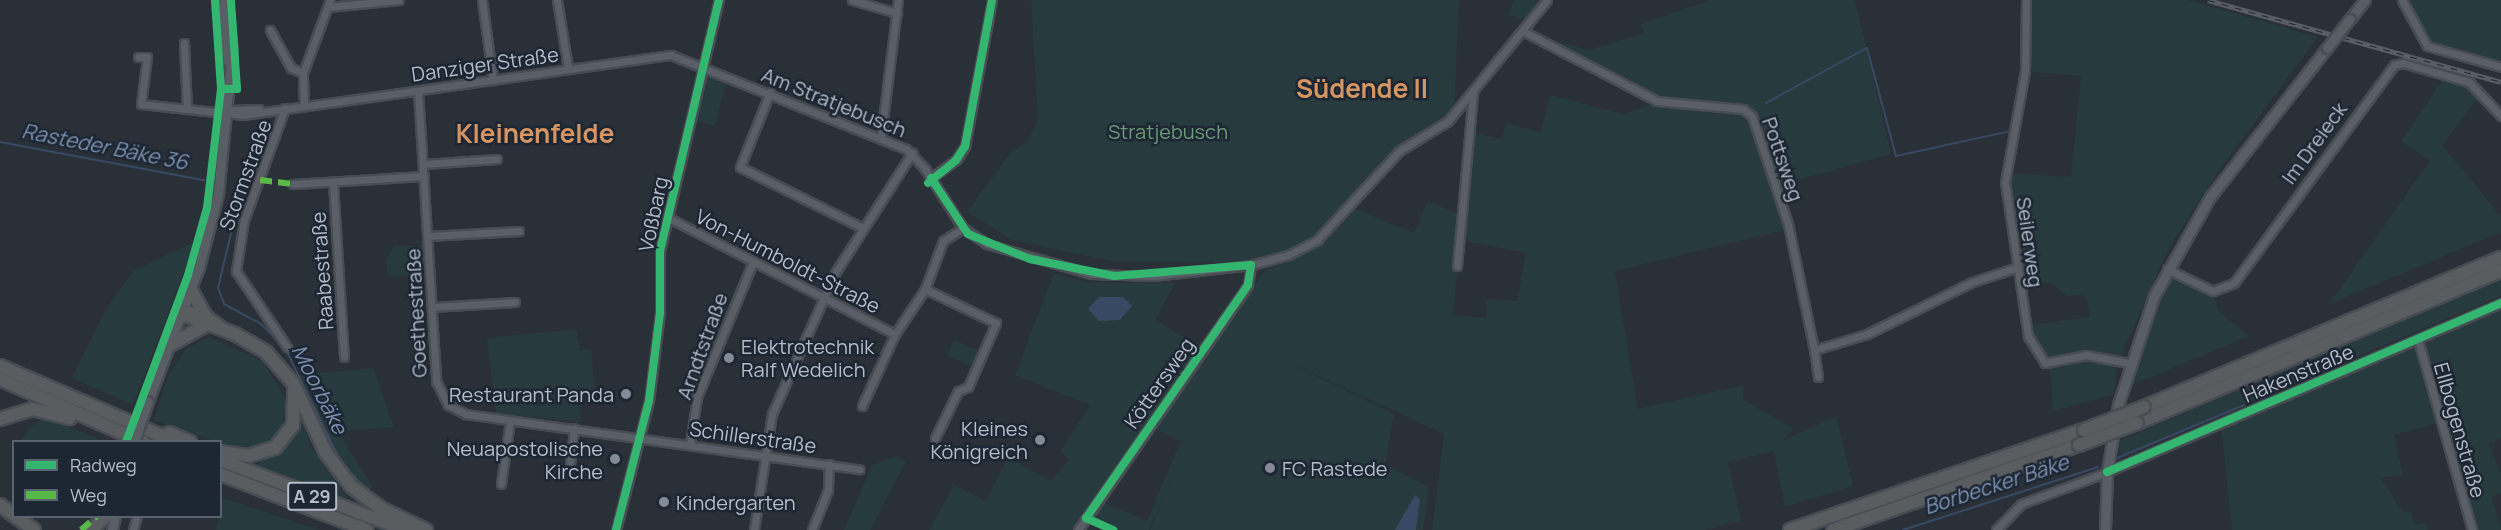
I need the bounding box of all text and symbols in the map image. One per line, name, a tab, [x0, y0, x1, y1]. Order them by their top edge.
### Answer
street label: Danziger Straße	[410, 42, 560, 86]
street label: Am Stratjebusch	[758, 62, 910, 142]
district label: Südende II	[1296, 73, 1428, 105]
street label: Im Dreieck	[2276, 97, 2352, 189]
street label: Pottsweg	[1757, 114, 1809, 204]
street label: Stormstraße	[214, 116, 276, 234]
water label: Rasteder Bäke 36	[20, 118, 190, 174]
district label: Kleinenfelde	[456, 118, 614, 150]
park label: Stratjebusch	[1108, 119, 1228, 143]
street label: Voßbarg	[633, 174, 673, 254]
street label: Seilerweg	[2012, 195, 2048, 289]
street label: Von-Humboldt-Straße	[692, 204, 884, 318]
street label: Raabestraße	[306, 211, 338, 331]
street label: Goethestraße	[401, 248, 431, 378]
street label: Arndtstraße	[672, 289, 732, 403]
street label: Köttersweg	[1119, 333, 1199, 433]
place label: Elektrotechnik Ralf Wedelich	[741, 334, 874, 381]
street label: Hakenstraße	[2239, 339, 2357, 407]
water label: Moorbäke	[287, 340, 353, 438]
marker: Elektrotechnik Ralf Wedelich	[722, 351, 736, 365]
street label: Ellbogenstraße	[2429, 360, 2491, 500]
place label: Restaurant Panda	[449, 382, 614, 406]
marker: Restaurant Panda	[619, 387, 633, 401]
street label: Schillerstraße	[688, 416, 818, 458]
place label: Kleines Königreich	[930, 416, 1028, 463]
marker: Kleines Königreich	[1033, 433, 1047, 447]
place label: Neuapostolische Kirche	[447, 436, 603, 483]
legend	[12, 440, 222, 518]
water label: Borbecker Bäke	[1921, 449, 2071, 519]
marker: Neuapostolische Kirche	[608, 452, 622, 466]
text: Radweg	[70, 453, 137, 477]
place label: FC Rastede	[1282, 456, 1387, 480]
marker: FC Rastede	[1263, 461, 1277, 475]
road number: A 29	[286, 481, 338, 511]
text: Weg	[70, 483, 107, 507]
place label: Kindergarten	[676, 490, 796, 514]
marker: Kindergarten	[657, 495, 671, 509]

